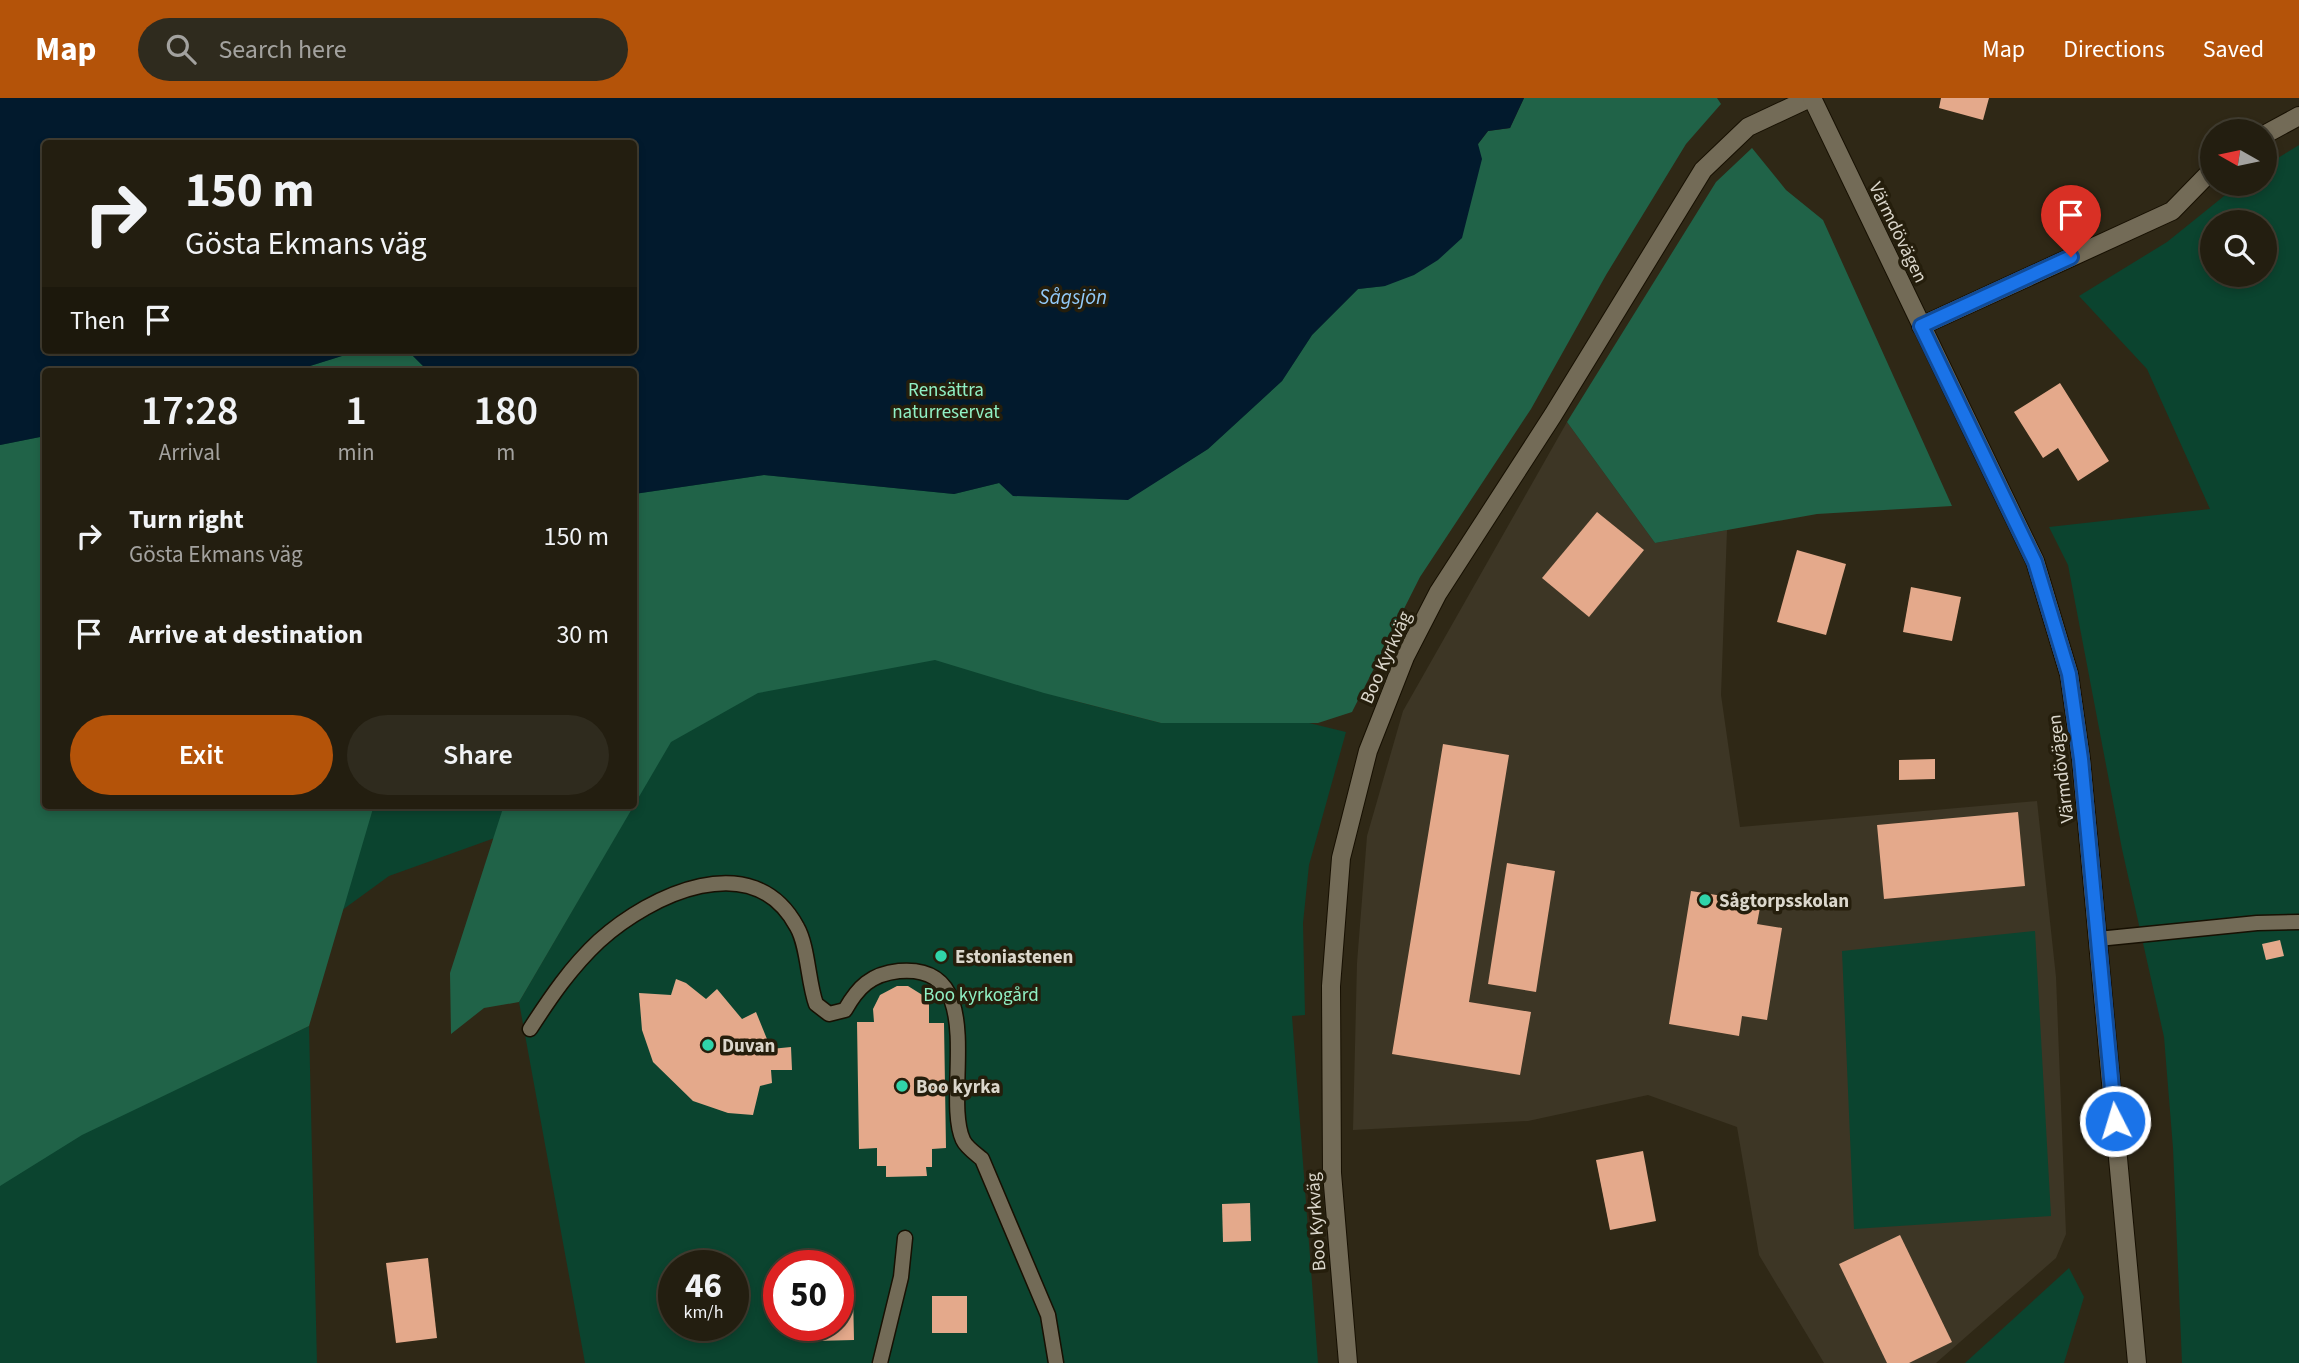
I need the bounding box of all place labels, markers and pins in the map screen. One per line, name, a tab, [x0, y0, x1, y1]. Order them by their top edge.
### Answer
pin	[2041, 185, 2101, 257]
place label: Sågtorpsskolan	[1719, 888, 1849, 915]
marker: Sågtorpsskolan	[1697, 892, 1713, 908]
place label: Estoniastenen	[955, 944, 1073, 971]
marker: Estoniastenen	[933, 948, 949, 964]
place label: Duvan	[722, 1033, 775, 1060]
marker: Duvan	[700, 1037, 716, 1053]
place label: Boo kyrka	[916, 1074, 1001, 1101]
marker: Boo kyrka	[894, 1078, 910, 1094]

